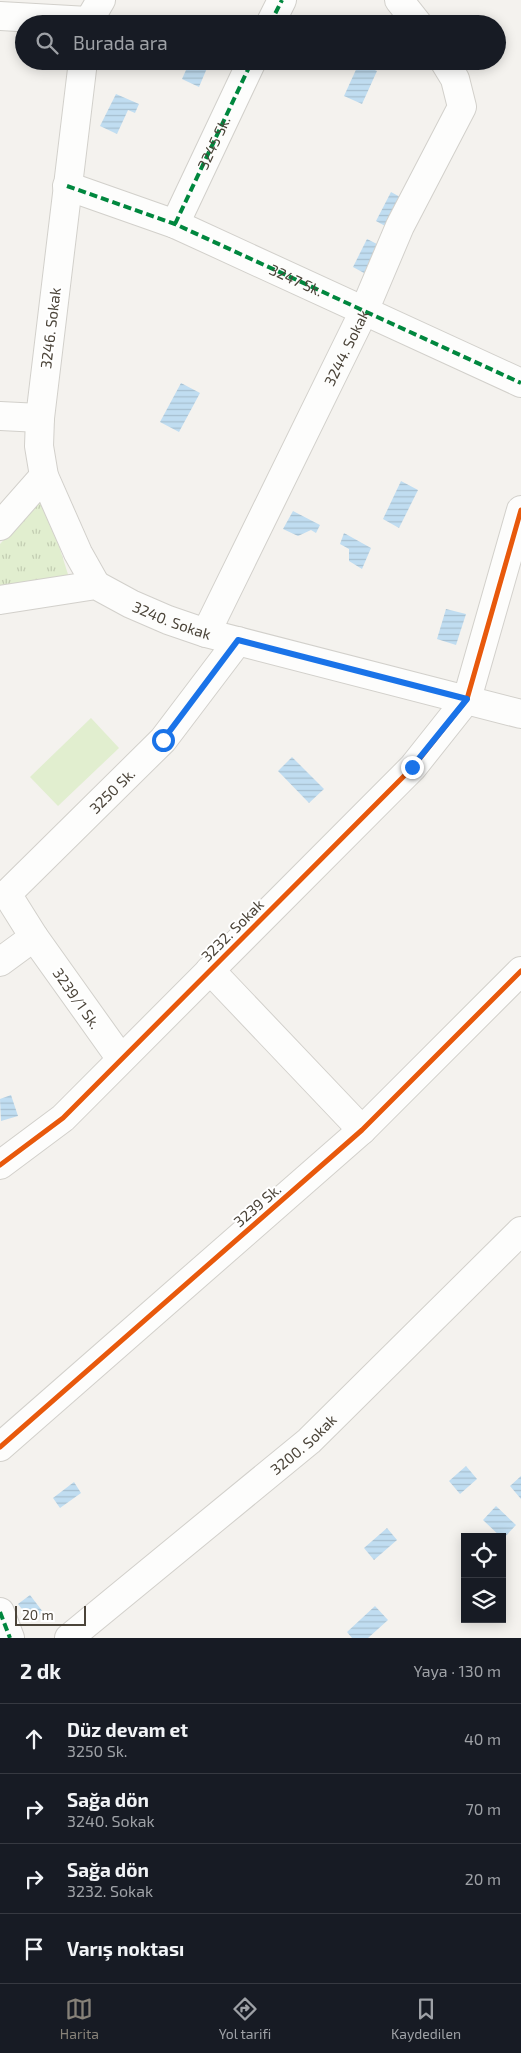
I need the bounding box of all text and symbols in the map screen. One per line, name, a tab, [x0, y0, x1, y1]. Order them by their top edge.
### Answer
search box	[15, 15, 506, 70]
icon: search	[33, 29, 61, 57]
text: Burada ara	[73, 31, 168, 54]
street label: 3245 Sk.	[193, 113, 234, 172]
street label: 3247 Sk.	[267, 260, 326, 300]
street label: 3246. Sokak	[36, 286, 64, 370]
street label: 3244. Sokak	[320, 306, 372, 389]
street label: 3240. Sokak	[130, 597, 213, 643]
route start	[152, 729, 175, 752]
route end	[401, 756, 424, 779]
street label: 3250 Sk.	[85, 764, 138, 817]
street label: 3232. Sokak	[197, 895, 267, 965]
street label: 3239/1 Sk.	[49, 964, 105, 1032]
street label: 3239 Sk.	[230, 1180, 284, 1230]
street label: 3200. Sokak	[267, 1410, 340, 1478]
map controls	[461, 1533, 506, 1623]
button: locate	[461, 1533, 506, 1578]
button: layers	[461, 1578, 506, 1623]
scale bar	[15, 1603, 86, 1626]
text: 20 m	[22, 1606, 54, 1623]
text: 2 dk	[20, 1658, 61, 1683]
text: Yaya · 130 m	[413, 1661, 501, 1680]
text: Düz devam et	[67, 1718, 188, 1741]
icon: ahead	[20, 1725, 48, 1753]
text: 40 m	[464, 1729, 501, 1748]
text: 3250 Sk.	[67, 1741, 127, 1760]
text: Sağa dön	[67, 1788, 149, 1811]
icon: right	[20, 1795, 48, 1823]
text: 70 m	[466, 1799, 501, 1818]
text: 3240. Sokak	[67, 1811, 155, 1830]
text: Sağa dön	[67, 1858, 149, 1881]
icon: right	[20, 1865, 48, 1893]
text: 20 m	[465, 1869, 501, 1888]
text: 3232. Sokak	[67, 1881, 153, 1900]
icon: arrive	[20, 1935, 48, 1963]
text: Varış noktası	[67, 1937, 184, 1960]
tab: Harita	[60, 1995, 99, 2042]
tab: Yol tarifi	[219, 1995, 271, 2042]
tab: Kaydedilen	[391, 1995, 461, 2042]

